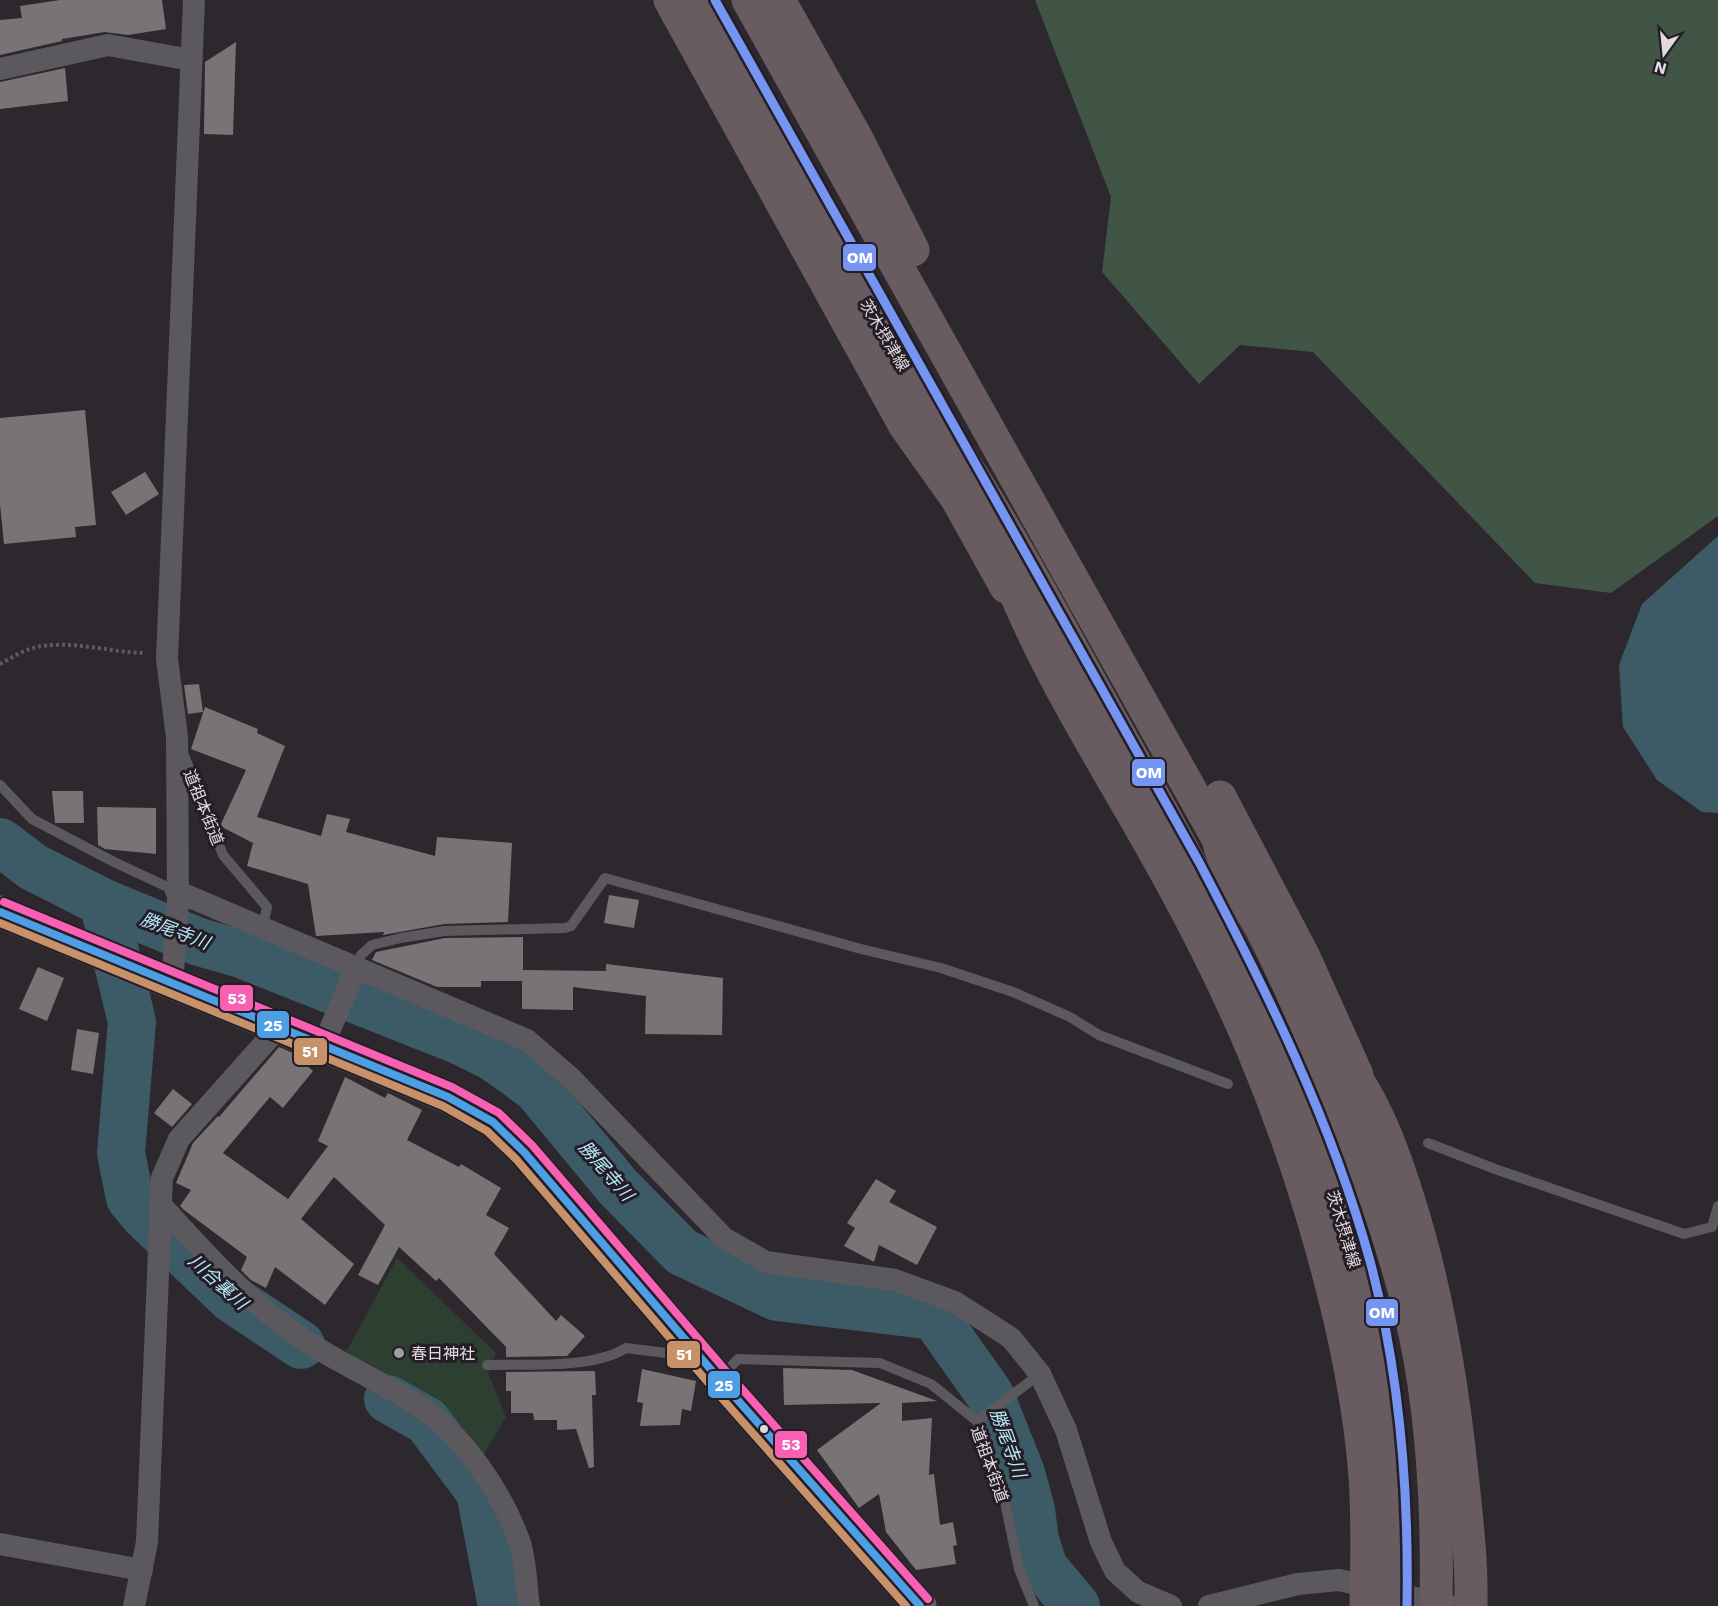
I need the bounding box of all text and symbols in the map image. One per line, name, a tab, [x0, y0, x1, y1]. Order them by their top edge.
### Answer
north arrow	[1634, 24, 1694, 84]
text: N	[1652, 57, 1668, 79]
line badge: OM	[842, 243, 877, 272]
text: OM	[847, 248, 873, 267]
street label: 茨木摂津線	[856, 296, 913, 374]
line badge: OM	[1131, 758, 1166, 787]
text: OM	[1136, 763, 1162, 782]
street label: 道祖本街道	[180, 767, 227, 848]
water label: 勝尾寺川	[138, 908, 214, 954]
line badge: 53	[219, 984, 254, 1012]
text: 53	[228, 989, 246, 1008]
line badge: 25	[256, 1010, 290, 1039]
text: 25	[264, 1016, 282, 1035]
line badge: 51	[293, 1037, 328, 1066]
text: 51	[302, 1042, 318, 1061]
water label: 勝尾寺川	[575, 1137, 639, 1206]
street label: 茨木摂津線	[1323, 1188, 1364, 1270]
water label: 川合裏川	[185, 1250, 254, 1315]
line badge: OM	[1365, 1298, 1399, 1327]
text: OM	[1369, 1303, 1395, 1322]
line badge: 51	[666, 1340, 701, 1369]
place label: 春日神社	[411, 1344, 475, 1363]
text: 51	[676, 1345, 692, 1364]
marker: 春日神社	[392, 1346, 406, 1360]
line badge: 25	[707, 1370, 741, 1399]
text: 25	[715, 1376, 733, 1395]
water label: 勝尾寺川	[986, 1405, 1031, 1482]
unlabelled marker	[758, 1423, 770, 1435]
street label: 道祖本街道	[967, 1423, 1012, 1505]
line badge: 53	[774, 1430, 808, 1459]
text: 53	[782, 1435, 800, 1454]

